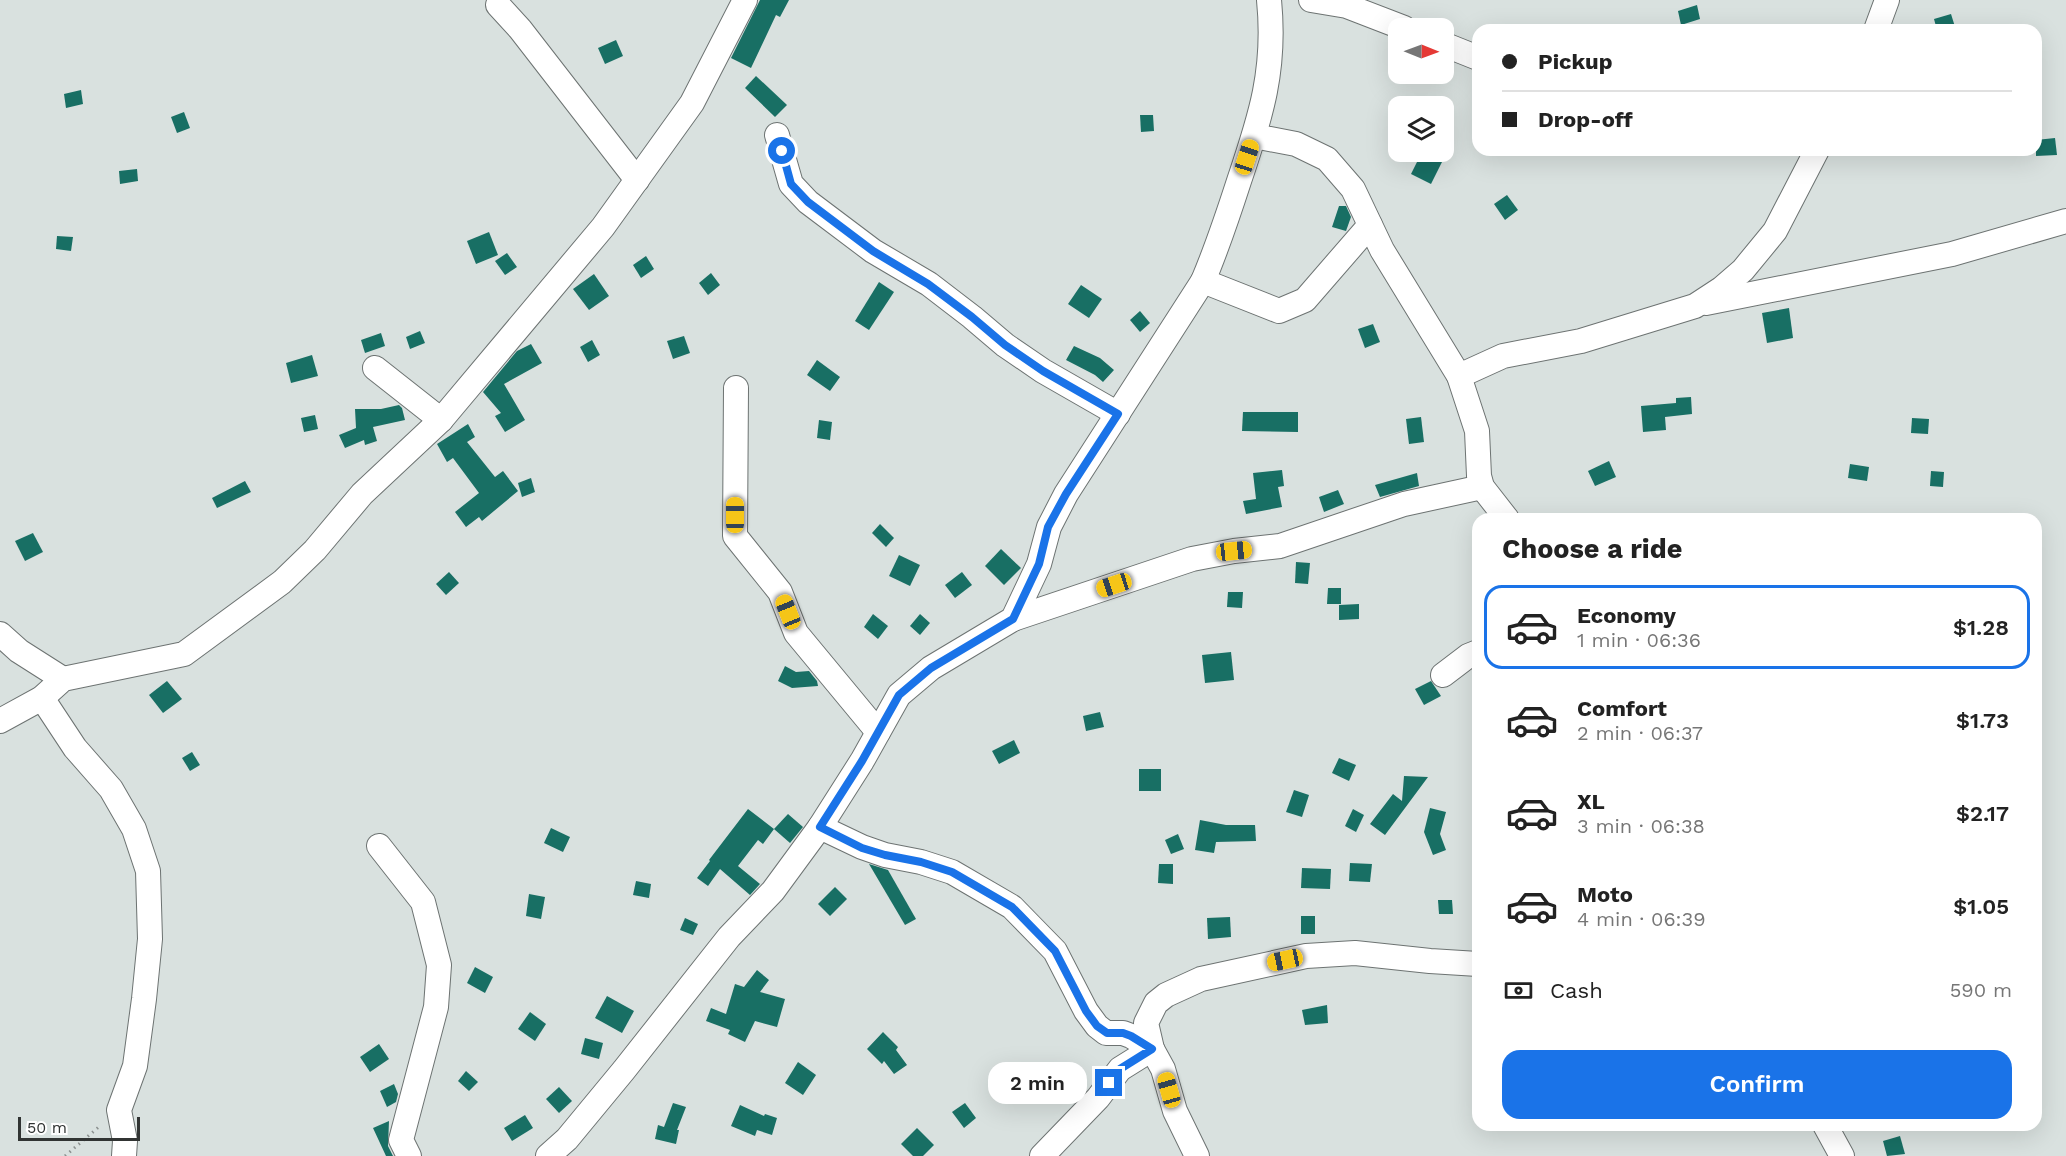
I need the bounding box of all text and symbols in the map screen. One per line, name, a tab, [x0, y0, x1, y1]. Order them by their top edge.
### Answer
north arrow	[1388, 18, 1454, 84]
map controls	[1388, 18, 1454, 162]
text: Pickup	[1538, 49, 1613, 74]
button: layers	[1388, 96, 1454, 162]
text: Drop-off	[1538, 107, 1633, 132]
route start	[768, 137, 795, 164]
car	[1233, 137, 1261, 177]
car	[726, 497, 744, 533]
text: Choose a ride	[1502, 533, 1682, 565]
car	[1215, 540, 1253, 562]
car	[1094, 571, 1134, 599]
car	[773, 592, 803, 632]
icon: car	[1505, 600, 1559, 654]
text: Economy	[1577, 603, 1676, 628]
text: $1.28	[1953, 615, 2009, 640]
text: 1 min · 06:36	[1577, 628, 1701, 652]
icon: car	[1505, 693, 1559, 747]
text: Comfort	[1577, 696, 1667, 721]
text: $1.73	[1956, 708, 2009, 733]
text: 2 min · 06:37	[1577, 721, 1703, 745]
icon: car	[1505, 786, 1559, 840]
text: XL	[1577, 789, 1605, 814]
text: $2.17	[1956, 801, 2009, 826]
text: 3 min · 06:38	[1577, 814, 1705, 838]
icon: car	[1505, 879, 1559, 933]
text: Moto	[1577, 882, 1633, 907]
text: $1.05	[1953, 894, 2009, 919]
text: 4 min · 06:39	[1577, 907, 1705, 931]
car	[1266, 947, 1304, 973]
icon: cash	[1502, 974, 1535, 1007]
text: Cash	[1550, 978, 1603, 1003]
text: 590 m	[1950, 978, 2012, 1002]
button: Confirm	[1502, 1050, 2012, 1119]
callout: 2 min	[989, 1062, 1088, 1104]
route end	[1095, 1069, 1122, 1096]
car	[1155, 1070, 1183, 1110]
text: 2 min	[1010, 1071, 1065, 1095]
scale bar	[18, 1114, 140, 1142]
text: 50 m	[27, 1118, 67, 1137]

